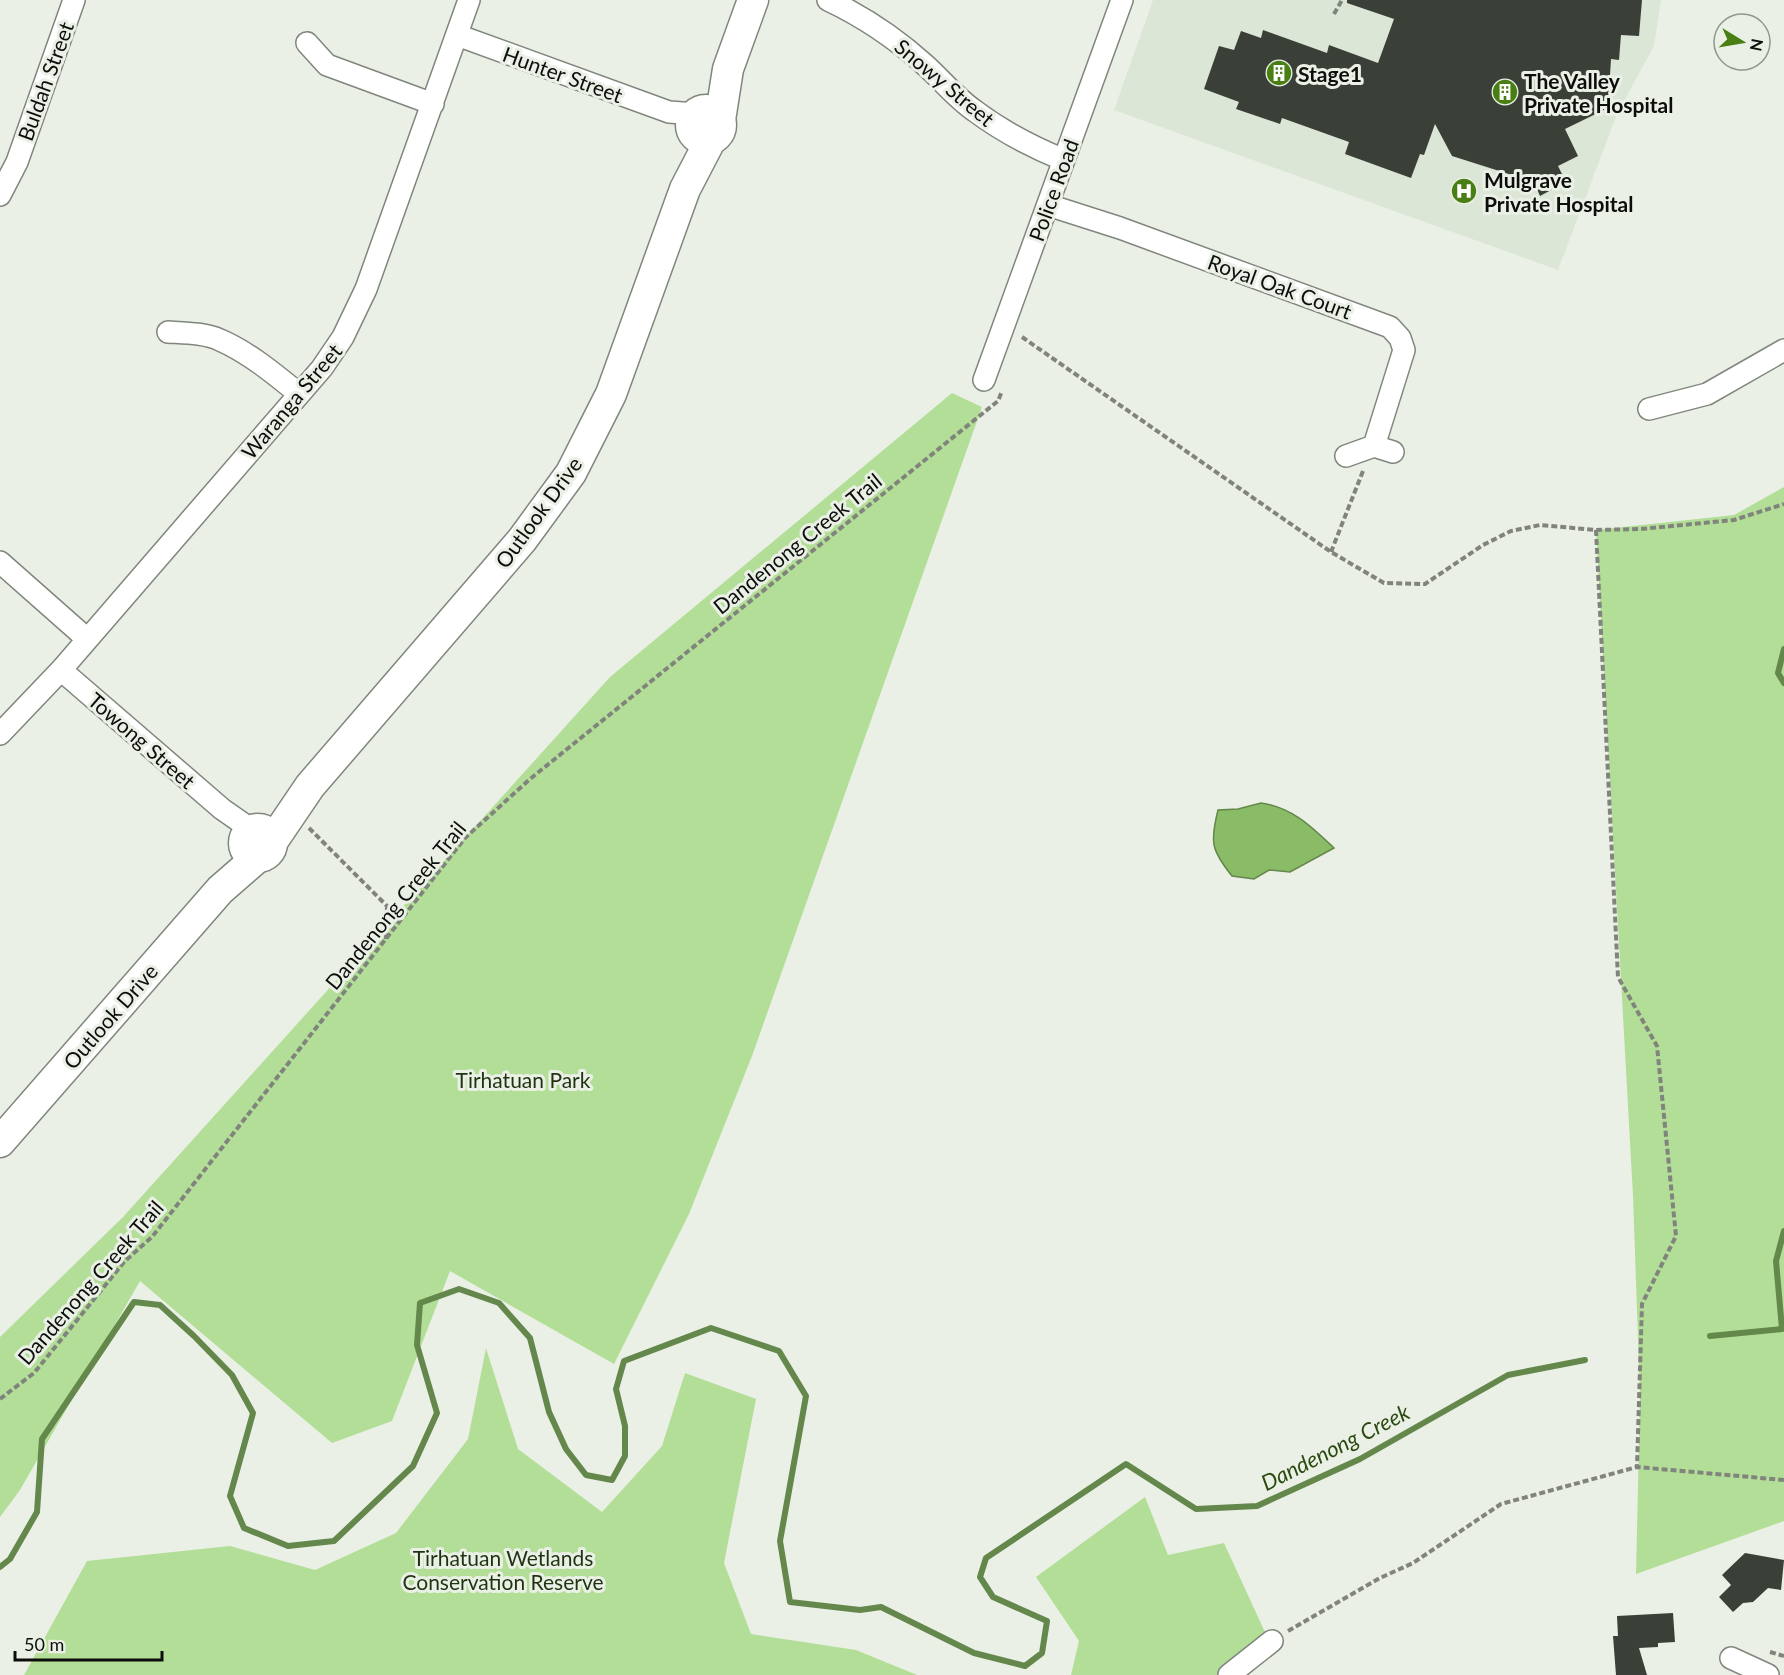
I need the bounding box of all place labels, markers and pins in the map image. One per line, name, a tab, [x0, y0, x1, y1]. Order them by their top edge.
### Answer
building icon: Stage1	[1264, 58, 1294, 88]
place label: Stage1	[1298, 61, 1362, 86]
place label: The Valley Private Hospital	[1524, 68, 1673, 117]
building icon: The Valley Private Hospital	[1490, 77, 1520, 107]
place label: Mulgrave Private Hospital	[1484, 167, 1633, 216]
hospital icon: Mulgrave Private Hospital	[1449, 176, 1479, 206]

